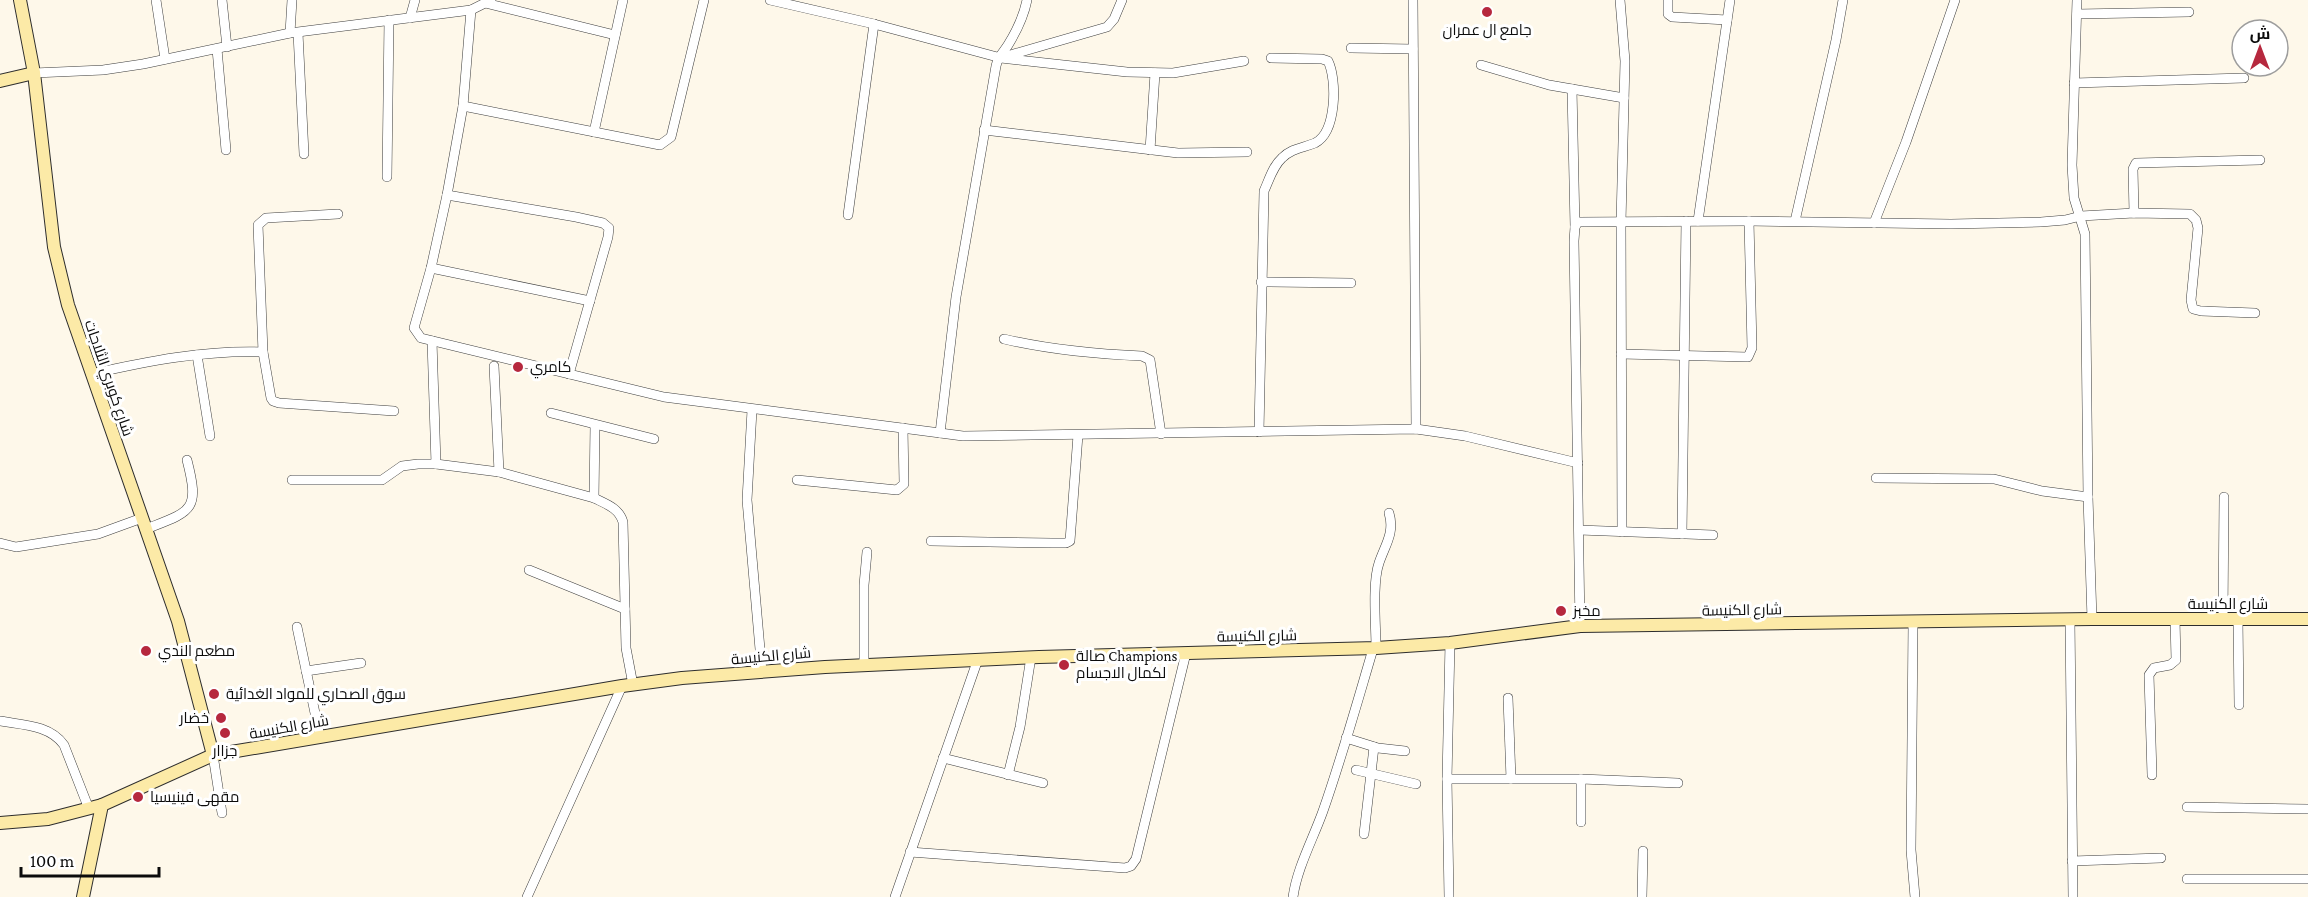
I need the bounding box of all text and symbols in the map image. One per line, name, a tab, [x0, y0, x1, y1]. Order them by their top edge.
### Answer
marker: جامع ال عمران	[1480, 5, 1494, 19]
north arrow	[2230, 18, 2290, 78]
place label: جامع ال عمران	[1442, 22, 1532, 41]
text: ش	[2250, 25, 2270, 43]
street label: شارع كوبري الثلاجات	[78, 318, 136, 440]
place label: كامري	[530, 359, 571, 379]
marker: كامري	[511, 360, 525, 374]
street label: شارع الكنيسة	[2188, 596, 2268, 615]
street label: شارع الكنيسة	[1702, 601, 1782, 622]
place label: مخبز	[1572, 603, 1601, 620]
marker: مخبز	[1554, 604, 1568, 618]
street label: شارع الكنيسة	[1217, 627, 1297, 648]
place label: مطعم الندي	[158, 643, 235, 663]
marker: مطعم الندي	[139, 644, 153, 658]
street label: شارع الكنيسة	[730, 645, 812, 670]
place label: صالة Champions لكمال الاجسام	[1076, 648, 1178, 683]
marker: صالة Champions لكمال الاجسام	[1057, 658, 1071, 672]
place label: سوق الصحاري للمواد الغدائية	[226, 686, 406, 706]
marker: سوق الصحاري للمواد الغدائية	[207, 687, 221, 701]
place label: خضار	[179, 710, 209, 727]
marker: خضار	[214, 711, 228, 725]
street label: شارع الكنيسة	[248, 712, 330, 745]
marker: جزاار	[218, 726, 232, 740]
place label: جزاار	[212, 743, 237, 760]
place label: مقهى فينيسيا	[150, 789, 239, 807]
marker: مقهى فينيسيا	[131, 790, 145, 804]
scale bar	[21, 840, 159, 878]
text: 100 m	[30, 851, 75, 871]

